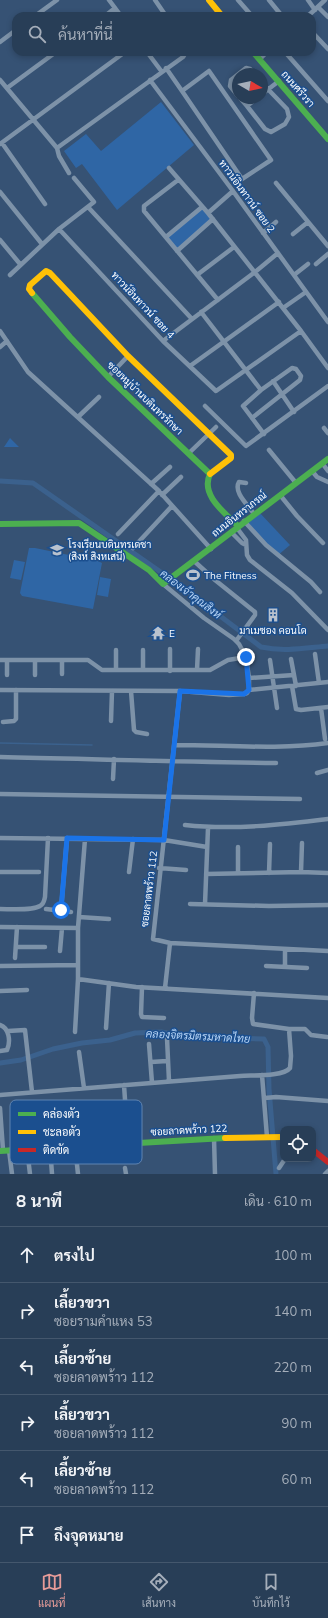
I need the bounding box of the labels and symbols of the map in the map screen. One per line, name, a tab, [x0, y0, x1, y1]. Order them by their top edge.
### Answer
north arrow	[232, 68, 268, 104]
street label: ถนนศรีวรา	[279, 68, 318, 110]
street label: ทาวน์อินทาวน์ ซอย 2	[216, 156, 279, 235]
street label: ทาวน์อินทาวน์ ซอย 4	[109, 268, 178, 341]
street label: ซอยหมู่บ้านบดินทรรักษา	[104, 358, 186, 438]
street label: ถนนอินทราภรณ์	[208, 488, 269, 540]
place label: โรงเรียนบดินทรเดชา (สิงห์ สิงหเสนี)	[67, 538, 151, 563]
school or university icon: โรงเรียนบดินทรเดชา (สิงห์ สิงหเสนี)	[49, 542, 65, 558]
water label: คลองเจ้าคุณสิงห์	[156, 566, 227, 625]
sports icon: The Fitness	[185, 567, 201, 583]
place label: The Fitness	[204, 569, 257, 582]
building icon: มาเมซอง คอนโด	[265, 607, 281, 623]
place label: มาเมซอง คอนโด	[239, 624, 307, 637]
temple icon: E	[150, 625, 166, 641]
place label: E	[169, 627, 175, 640]
route end	[237, 648, 255, 666]
street label: ซอยลาดพร้าว 112	[138, 850, 160, 928]
route start	[52, 901, 70, 919]
water label: คลองจิตรมิตรมหาดไทย	[145, 1025, 251, 1046]
legend	[10, 1100, 142, 1164]
text: คล่องตัว	[43, 1107, 80, 1121]
street label: ซอยลาดพร้าว 122	[150, 1121, 228, 1139]
text: ชะลอตัว	[43, 1125, 81, 1139]
text: ติดขัด	[43, 1143, 69, 1157]

